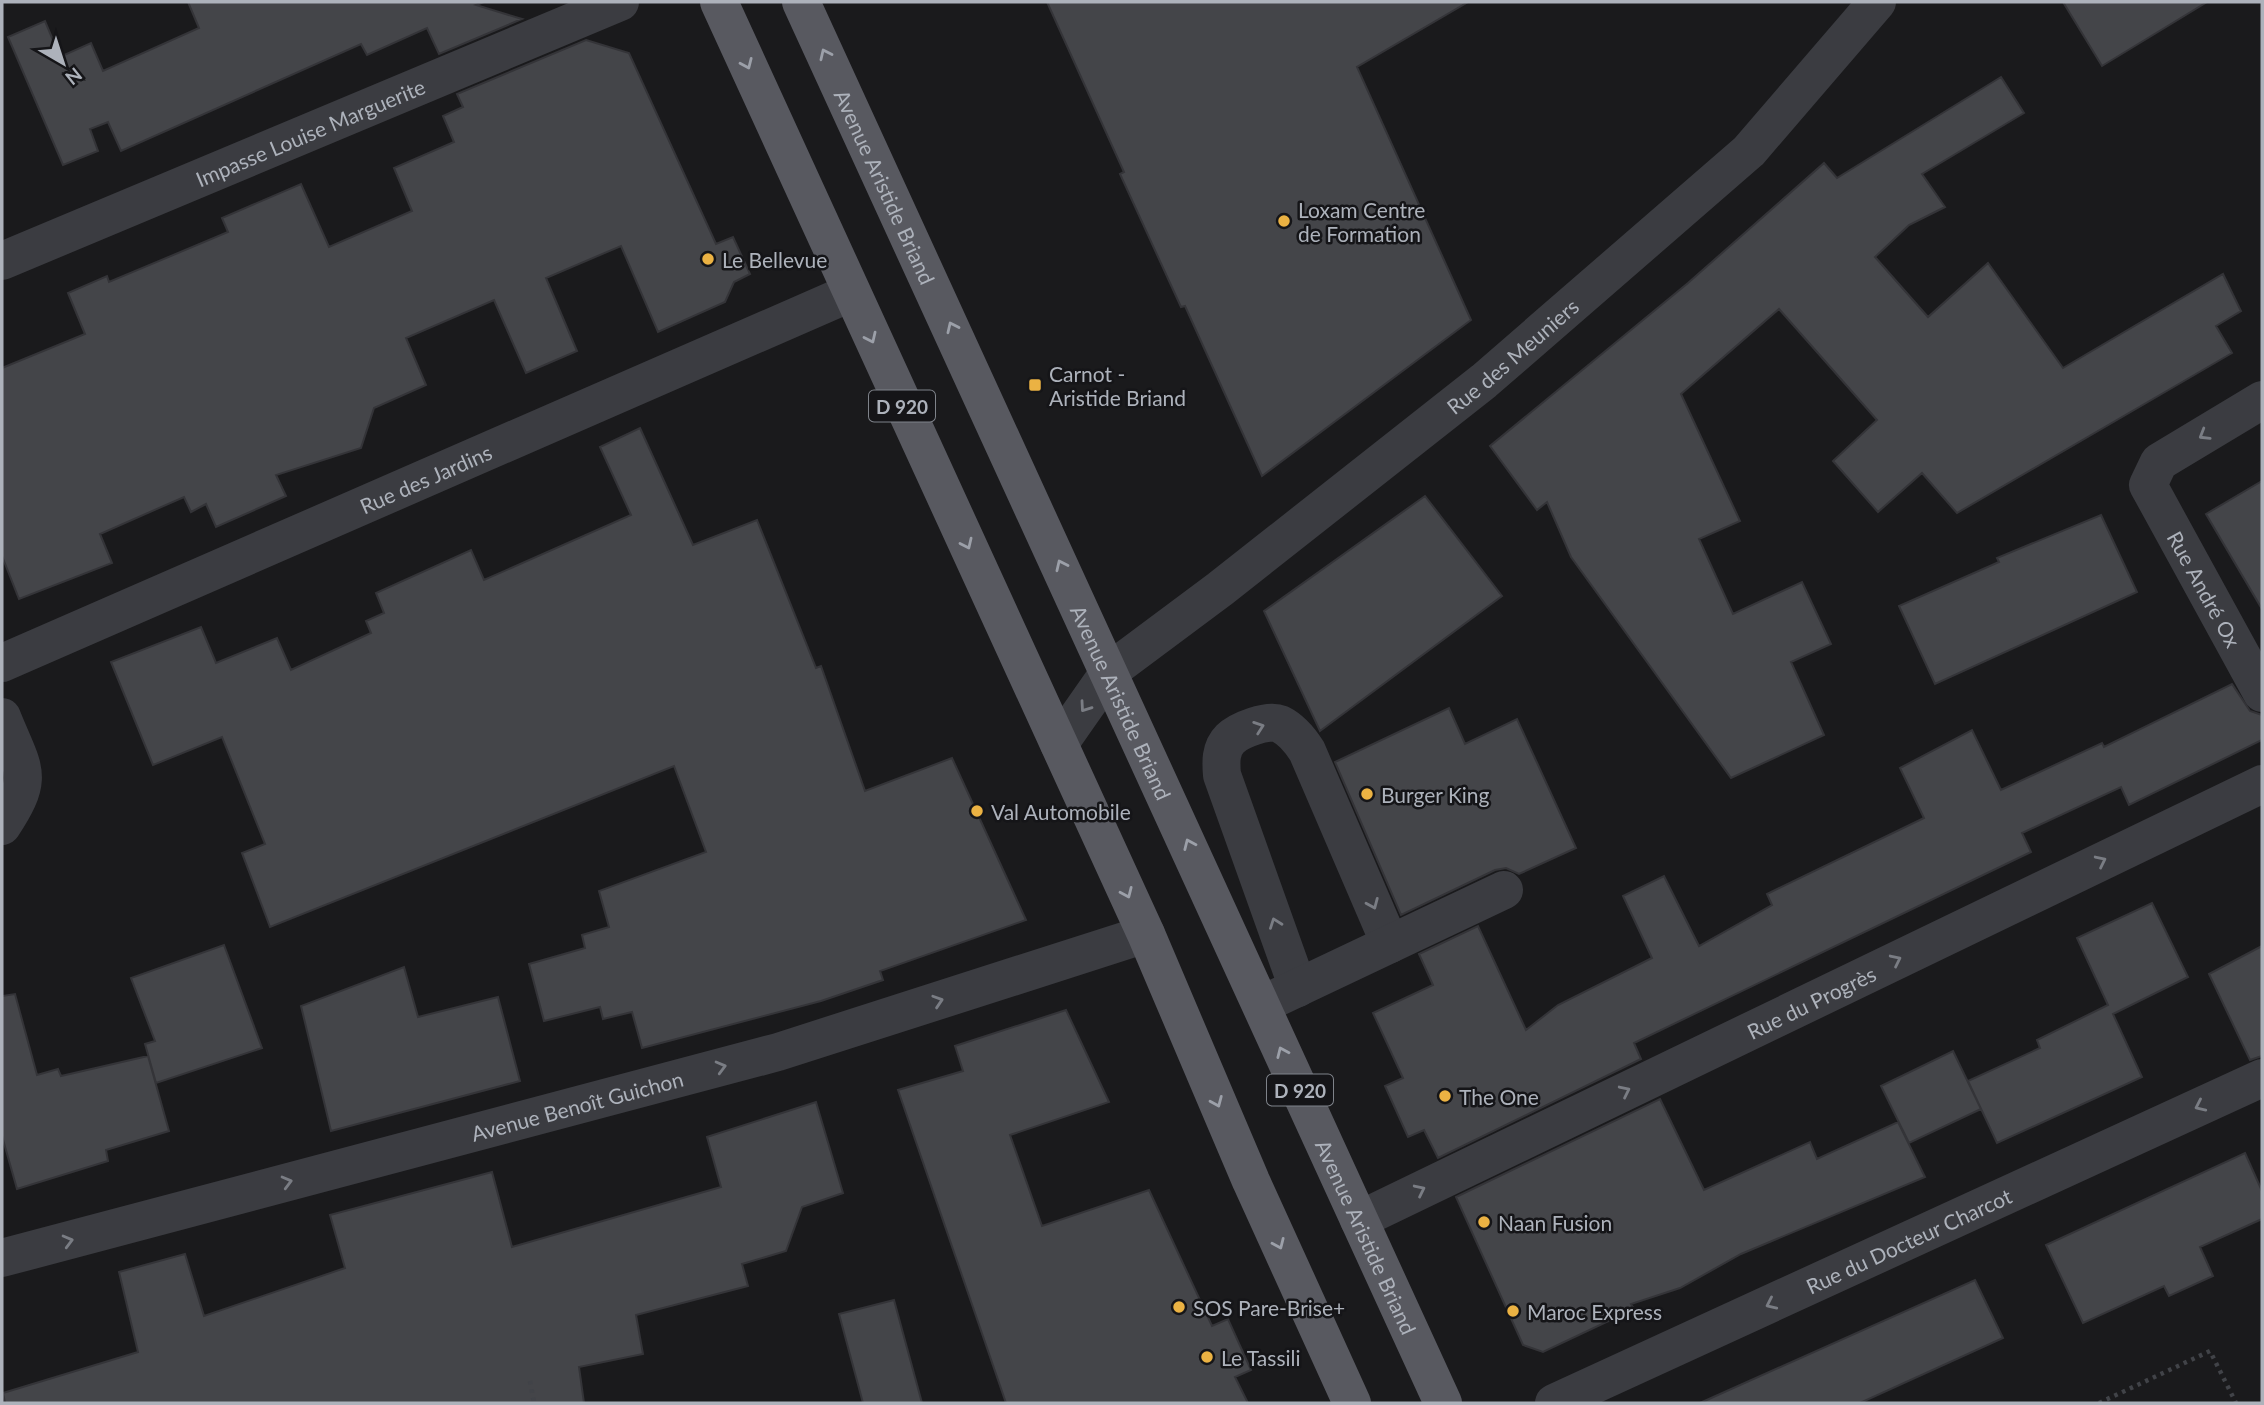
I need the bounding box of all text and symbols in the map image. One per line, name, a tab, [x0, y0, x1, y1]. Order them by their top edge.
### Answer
north arrow	[28, 28, 98, 98]
one-way arrow	[820, 49, 834, 61]
one-way arrow	[739, 57, 753, 69]
text: N	[61, 63, 87, 90]
street label: Impasse Louise Marguerite	[192, 73, 428, 191]
street label: Avenue Aristide Briand	[830, 85, 941, 288]
place label: Loxam Centre de Formation	[1298, 197, 1425, 246]
marker: Loxam Centre de Formation	[1276, 213, 1292, 229]
place label: Le Bellevue	[722, 247, 827, 272]
marker: Le Bellevue	[700, 251, 716, 267]
street label: Rue des Meuniers	[1441, 293, 1583, 419]
one-way arrow	[946, 322, 960, 334]
one-way arrow	[863, 331, 877, 343]
place label: Carnot - Aristide Briand	[1049, 361, 1186, 410]
marker: Carnot - Aristide Briand	[1027, 377, 1043, 393]
road number: D 920	[869, 390, 935, 422]
one-way arrow	[2198, 427, 2211, 440]
street label: Rue des Jardins	[356, 439, 495, 518]
street label: Rue André Ox	[2163, 526, 2247, 652]
one-way arrow	[959, 537, 973, 549]
one-way arrow	[1055, 560, 1069, 572]
street label: Avenue Aristide Briand	[1066, 601, 1177, 803]
one-way arrow	[1081, 699, 1093, 712]
one-way arrow	[1252, 721, 1264, 735]
place label: Burger King	[1381, 782, 1490, 807]
marker: Burger King	[1359, 786, 1375, 802]
place label: Val Automobile	[991, 799, 1131, 824]
marker: Val Automobile	[969, 803, 985, 819]
one-way arrow	[1183, 839, 1197, 851]
one-way arrow	[2094, 856, 2106, 870]
one-way arrow	[1119, 886, 1133, 898]
one-way arrow	[1365, 896, 1379, 909]
one-way arrow	[1269, 918, 1283, 930]
one-way arrow	[1889, 955, 1901, 969]
street label: Rue du Progrès	[1743, 960, 1879, 1043]
one-way arrow	[931, 995, 944, 1009]
one-way arrow	[1276, 1046, 1290, 1059]
one-way arrow	[714, 1061, 726, 1075]
street label: Avenue Benoît Guichon	[468, 1065, 686, 1145]
road number: D 920	[1267, 1074, 1333, 1106]
place label: The One	[1459, 1084, 1539, 1109]
one-way arrow	[1618, 1085, 1630, 1099]
marker: The One	[1437, 1088, 1453, 1104]
one-way arrow	[1209, 1095, 1223, 1107]
one-way arrow	[2195, 1098, 2207, 1112]
street label: Avenue Aristide Briand	[1311, 1135, 1422, 1338]
one-way arrow	[281, 1175, 293, 1190]
street label: Rue du Docteur Charcot	[1802, 1182, 2015, 1298]
one-way arrow	[1413, 1184, 1425, 1198]
place label: Naan Fusion	[1498, 1210, 1612, 1235]
marker: Naan Fusion	[1476, 1214, 1492, 1230]
one-way arrow	[61, 1234, 73, 1249]
one-way arrow	[1271, 1236, 1285, 1249]
place label: SOS Pare-Brise+	[1193, 1295, 1345, 1320]
one-way arrow	[1766, 1296, 1778, 1310]
marker: SOS Pare-Brise+	[1171, 1299, 1187, 1315]
place label: Maroc Express	[1527, 1299, 1662, 1324]
marker: Maroc Express	[1505, 1303, 1521, 1319]
place label: Le Tassili	[1221, 1345, 1301, 1370]
marker: Le Tassili	[1199, 1349, 1215, 1365]

